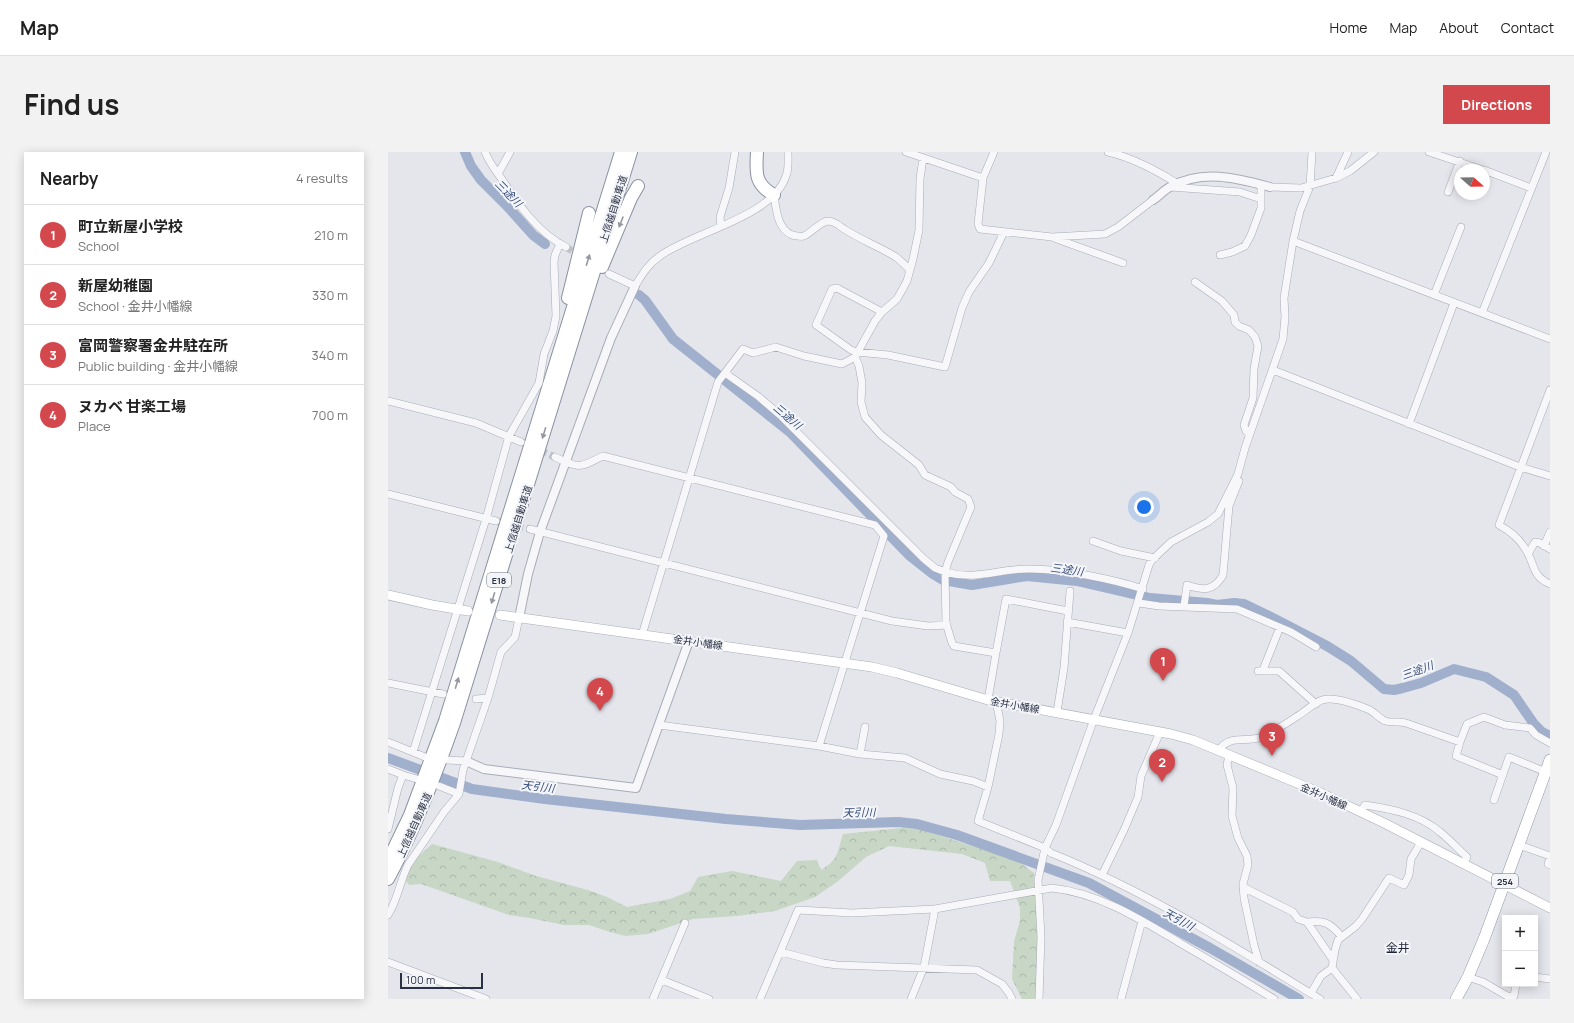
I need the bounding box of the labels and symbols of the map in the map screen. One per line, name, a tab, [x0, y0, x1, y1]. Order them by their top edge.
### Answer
north arrow	[1454, 164, 1490, 200]
street label: 上信越自動車道	[596, 173, 630, 245]
water label: 三途川	[492, 176, 527, 211]
one-way arrow	[618, 216, 624, 227]
one-way arrow	[585, 254, 591, 266]
water label: 三途川	[771, 400, 806, 433]
one-way arrow	[541, 428, 547, 440]
street label: 上信越自動車道	[501, 483, 535, 555]
your location	[1134, 497, 1154, 517]
water label: 三途川	[1050, 559, 1085, 579]
road number: E18	[487, 573, 511, 587]
one-way arrow	[490, 592, 496, 604]
street label: 金井小幡線	[672, 632, 724, 652]
pin: 1	[1150, 648, 1176, 681]
water label: 三途川	[1399, 657, 1436, 683]
one-way arrow	[455, 677, 461, 689]
pin: 4	[587, 678, 613, 711]
street label: 金井小幡線	[989, 694, 1041, 716]
pin: 3	[1259, 723, 1285, 756]
pin: 2	[1149, 749, 1175, 782]
water label: 天引川	[521, 777, 556, 796]
street label: 金井小幡線	[1298, 779, 1350, 813]
street label: 上信越自動車道	[393, 790, 435, 860]
water label: 天引川	[842, 804, 877, 820]
road number: 254	[1492, 874, 1518, 888]
water label: 天引川	[1161, 904, 1198, 934]
district label: 金井	[1386, 939, 1410, 956]
scale bar	[400, 971, 483, 990]

